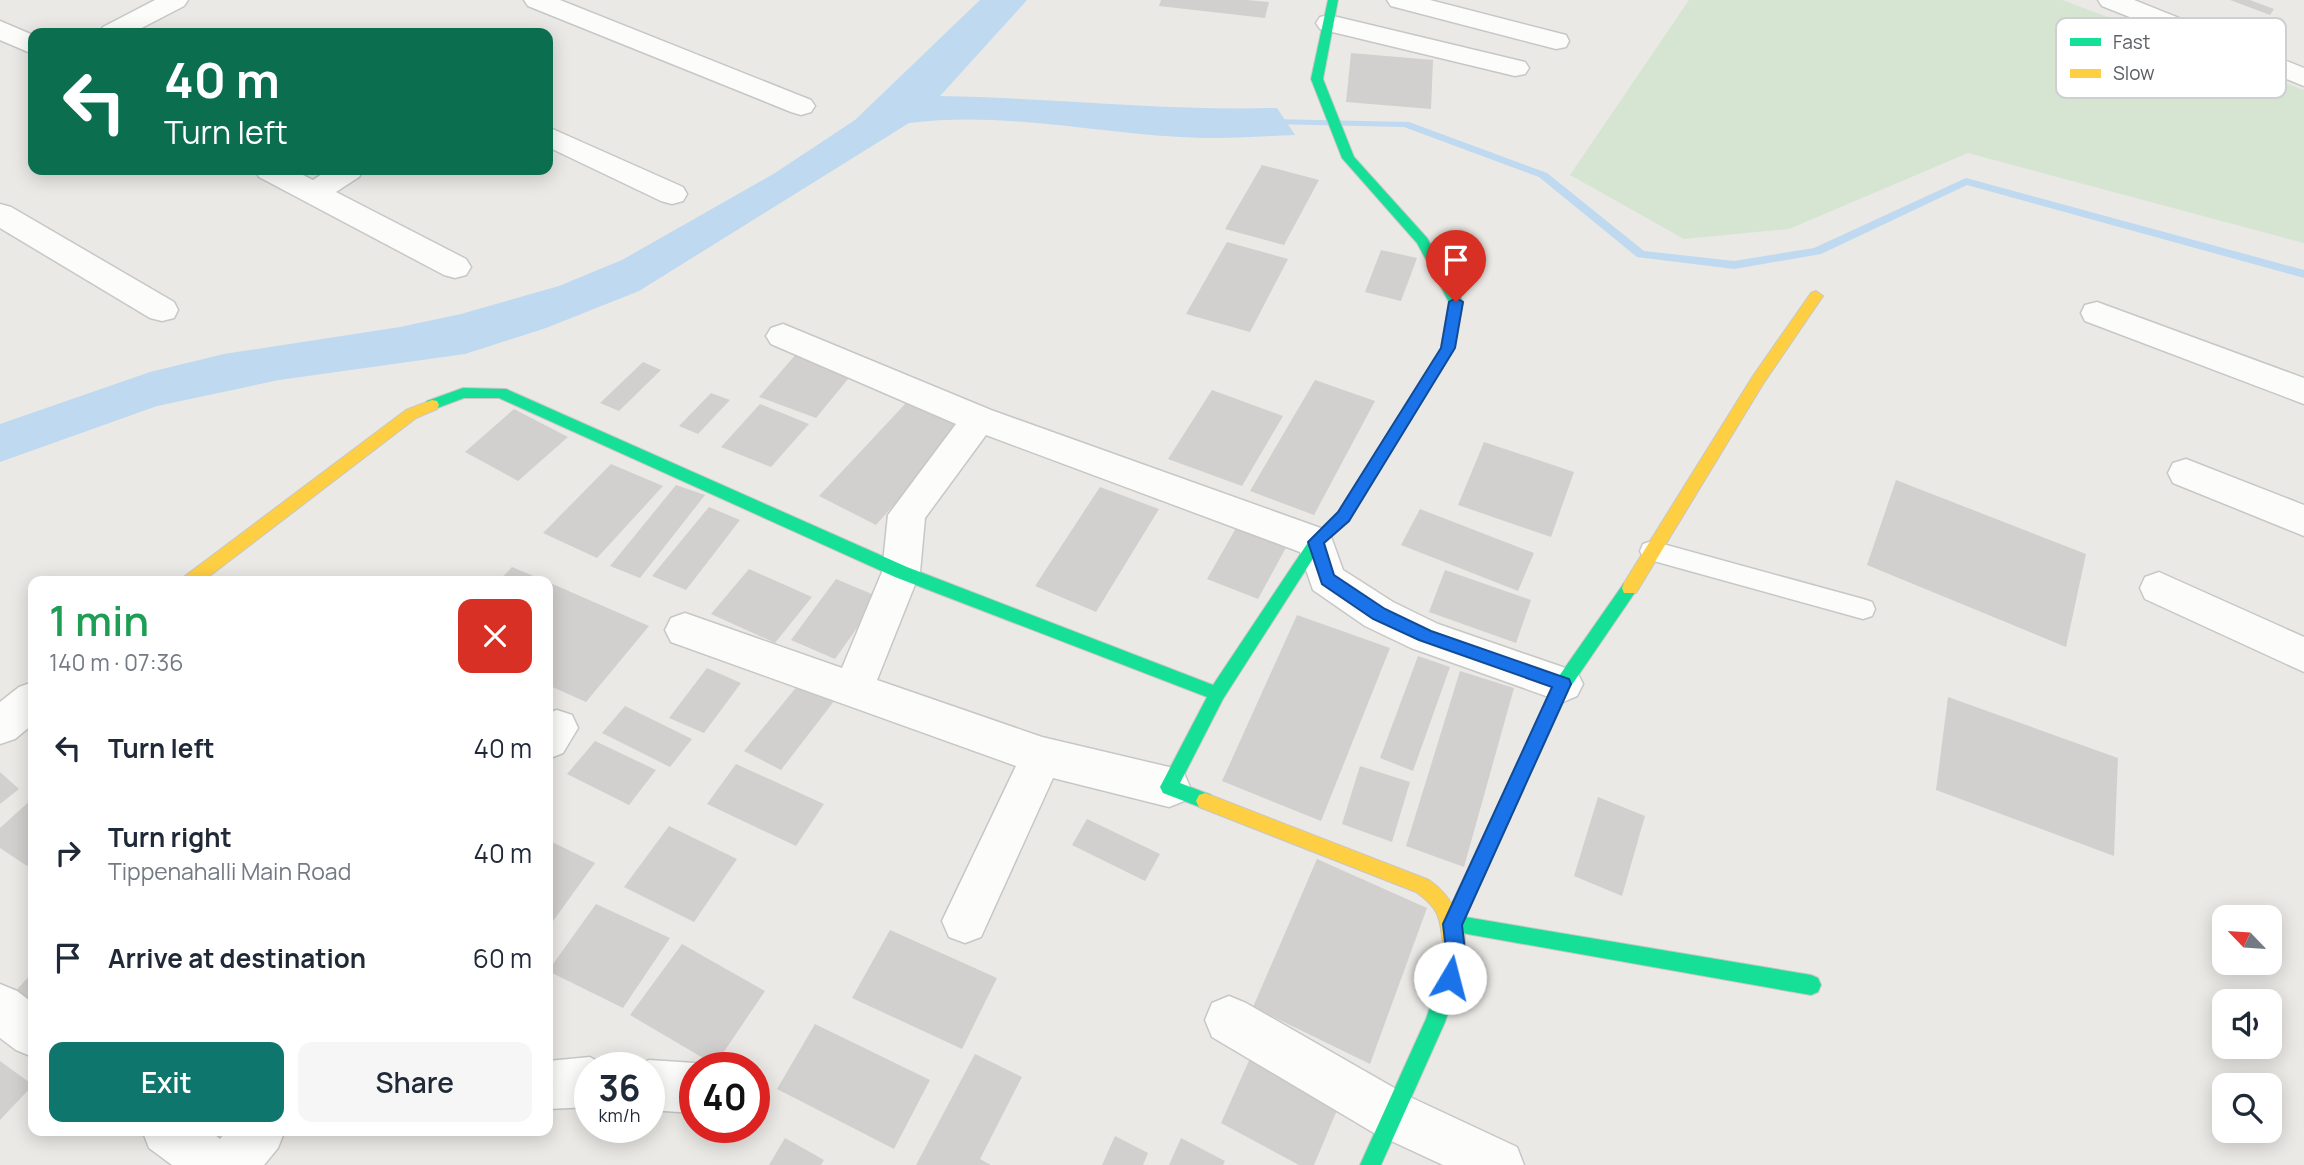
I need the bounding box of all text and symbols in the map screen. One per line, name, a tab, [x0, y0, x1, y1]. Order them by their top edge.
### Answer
legend	[2056, 18, 2286, 98]
text: Fast	[2113, 29, 2150, 55]
text: 40 m	[164, 46, 280, 113]
icon: left	[49, 56, 140, 147]
text: Slow	[2113, 60, 2155, 86]
text: Turn left	[164, 110, 288, 154]
pin	[1426, 230, 1486, 302]
icon: arrive	[1437, 241, 1475, 279]
text: 1 min	[49, 591, 149, 649]
button: close	[458, 599, 532, 673]
text: 140 m · 07:36	[49, 646, 184, 678]
icon: left	[49, 729, 87, 767]
text: Turn left	[108, 730, 215, 766]
text: 40 m	[474, 730, 532, 766]
text: Turn right	[108, 819, 232, 855]
icon: right	[49, 834, 87, 872]
text: 40 m	[474, 835, 532, 871]
text: Tippenahalli Main Road	[108, 855, 351, 887]
north arrow	[2212, 905, 2282, 975]
map controls	[2212, 905, 2282, 1143]
icon: arrive	[49, 939, 87, 977]
text: Arrive at destination	[108, 940, 366, 976]
text: 60 m	[473, 940, 532, 976]
position arrow	[1413, 941, 1487, 1015]
button: sound	[2212, 989, 2282, 1059]
button: Exit	[49, 1042, 284, 1122]
button: Share	[298, 1042, 532, 1122]
speed limit sign: 40	[679, 1052, 770, 1143]
text: 36	[598, 1064, 641, 1112]
button: search	[2212, 1073, 2282, 1143]
text: km/h	[599, 1103, 640, 1127]

